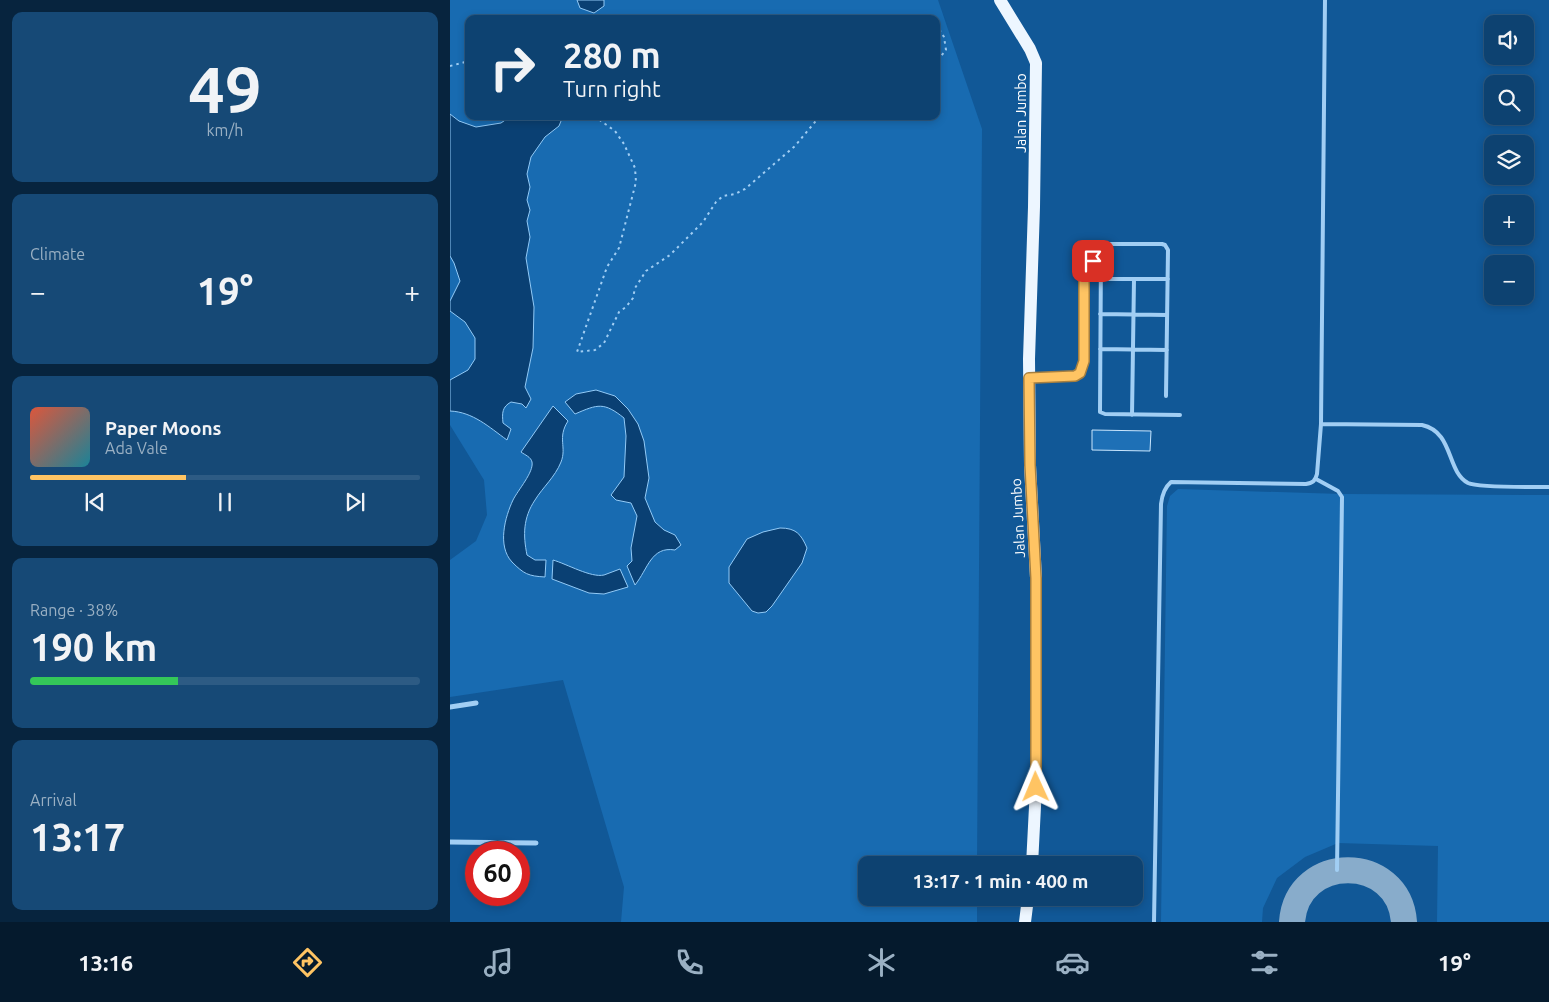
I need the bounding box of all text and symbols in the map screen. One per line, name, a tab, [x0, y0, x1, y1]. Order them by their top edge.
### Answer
map controls	[1484, 15, 1534, 305]
button: sound	[1484, 15, 1534, 65]
icon: right	[480, 35, 545, 100]
text: 280 m	[563, 35, 661, 75]
text: 49	[188, 52, 262, 125]
street label: Jalan Jumbo	[1013, 73, 1029, 153]
button: search	[1484, 75, 1534, 125]
text: Turn right	[563, 76, 661, 101]
text: km/h	[207, 121, 243, 139]
button: layers	[1484, 135, 1534, 185]
button: +	[1484, 195, 1534, 245]
pin	[1072, 240, 1114, 282]
text: Climate	[30, 245, 85, 263]
icon: arrive	[1079, 247, 1107, 275]
button: −	[1484, 255, 1534, 305]
text: 19°	[197, 270, 253, 312]
text: −	[30, 276, 46, 307]
text: +	[404, 276, 420, 307]
text: Paper Moons	[105, 417, 222, 439]
text: Ada Vale	[105, 439, 168, 457]
street label: Jalan Jumbo	[1008, 478, 1028, 558]
icon: previous	[81, 488, 109, 516]
icon: pause	[211, 488, 239, 516]
icon: next	[341, 488, 369, 516]
text: Range · 38%	[30, 601, 118, 619]
text: 190 km	[30, 626, 157, 668]
position arrow	[1009, 760, 1061, 812]
text: Arrival	[30, 791, 77, 809]
text: 13:17	[30, 816, 125, 858]
speed limit sign: 60	[465, 841, 530, 906]
text: 13:17 · 1 min · 400 m	[913, 870, 1088, 892]
icon: directions	[290, 945, 325, 980]
icon: music	[481, 945, 516, 980]
icon: phone	[672, 945, 707, 980]
icon: climate	[864, 945, 899, 980]
icon: car	[1055, 945, 1090, 980]
icon: filters	[1247, 945, 1282, 980]
text: 13:16	[78, 950, 133, 975]
text: 19°	[1438, 950, 1471, 975]

